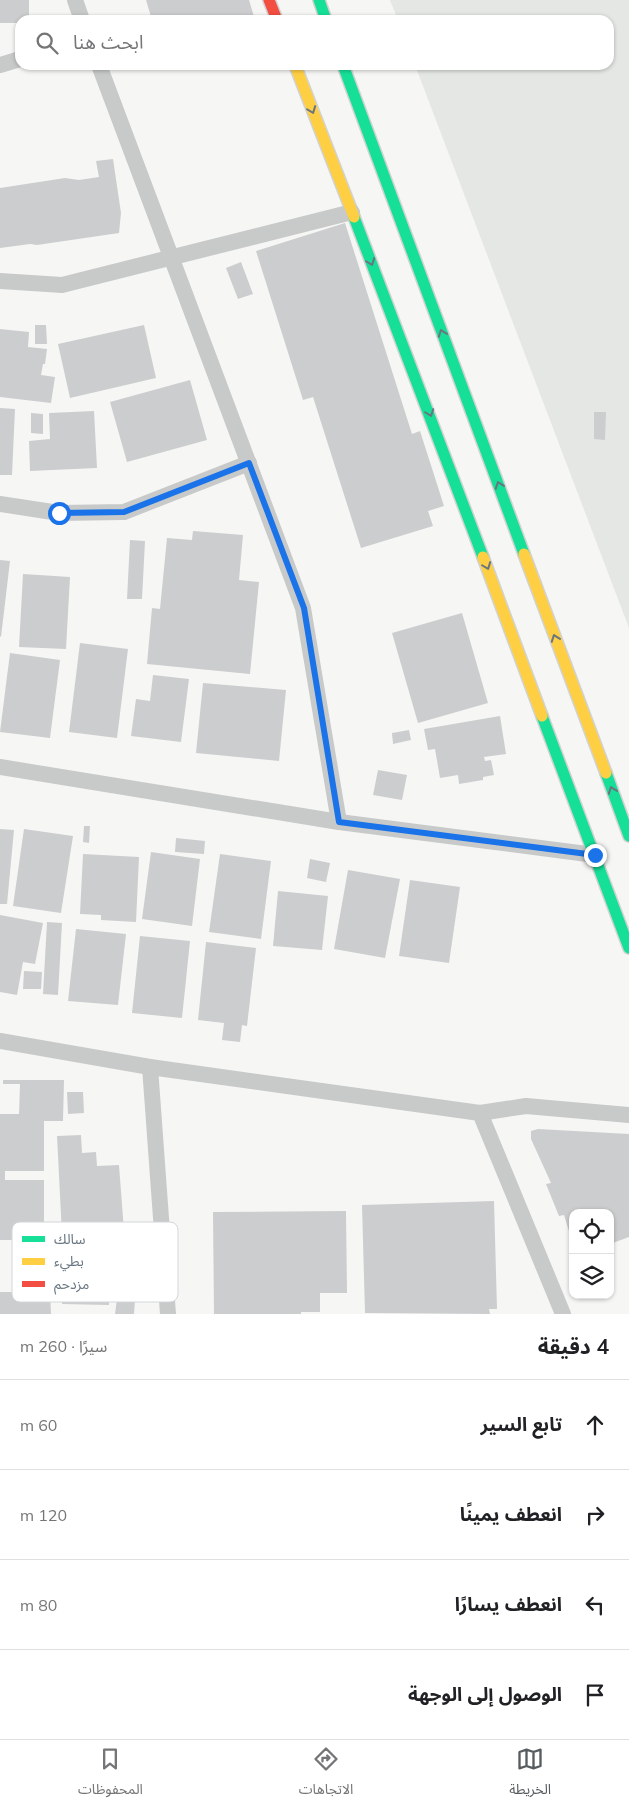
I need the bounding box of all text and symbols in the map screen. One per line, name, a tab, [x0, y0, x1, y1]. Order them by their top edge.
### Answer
search box	[15, 15, 614, 70]
icon: search	[33, 29, 61, 57]
text: ابحث هنا	[73, 30, 143, 54]
one-way arrow	[306, 106, 316, 114]
one-way arrow	[365, 257, 375, 266]
one-way arrow	[438, 329, 448, 338]
one-way arrow	[424, 409, 434, 417]
one-way arrow	[495, 482, 505, 490]
route start	[48, 502, 71, 525]
one-way arrow	[481, 561, 491, 569]
one-way arrow	[551, 634, 562, 643]
one-way arrow	[608, 786, 618, 795]
route end	[584, 844, 607, 867]
map controls	[569, 1209, 614, 1299]
button: locate	[569, 1209, 614, 1254]
legend	[12, 1222, 178, 1302]
text: سالك	[54, 1230, 86, 1248]
text: بطيء	[54, 1252, 84, 1272]
button: layers	[569, 1254, 614, 1299]
text: مزدحم	[54, 1275, 89, 1295]
text: 4 دقيقة	[538, 1333, 609, 1359]
text: سيرًا · 260 m	[20, 1336, 107, 1356]
icon: ahead	[581, 1411, 609, 1439]
text: تابع السير	[481, 1412, 562, 1436]
text: 60 m	[20, 1415, 57, 1435]
icon: right	[581, 1501, 609, 1529]
text: انعطف يمينًا	[460, 1502, 562, 1526]
text: 120 m	[20, 1505, 67, 1525]
icon: left	[581, 1591, 609, 1619]
text: انعطف يسارًا	[455, 1592, 562, 1616]
text: 80 m	[20, 1595, 57, 1615]
icon: arrive	[581, 1681, 609, 1709]
text: الوصول إلى الوجهة	[408, 1682, 562, 1706]
tab: المحفوظات	[78, 1745, 143, 1804]
tab: الاتجاهات	[299, 1745, 353, 1804]
tab: الخريطة	[509, 1745, 551, 1804]

